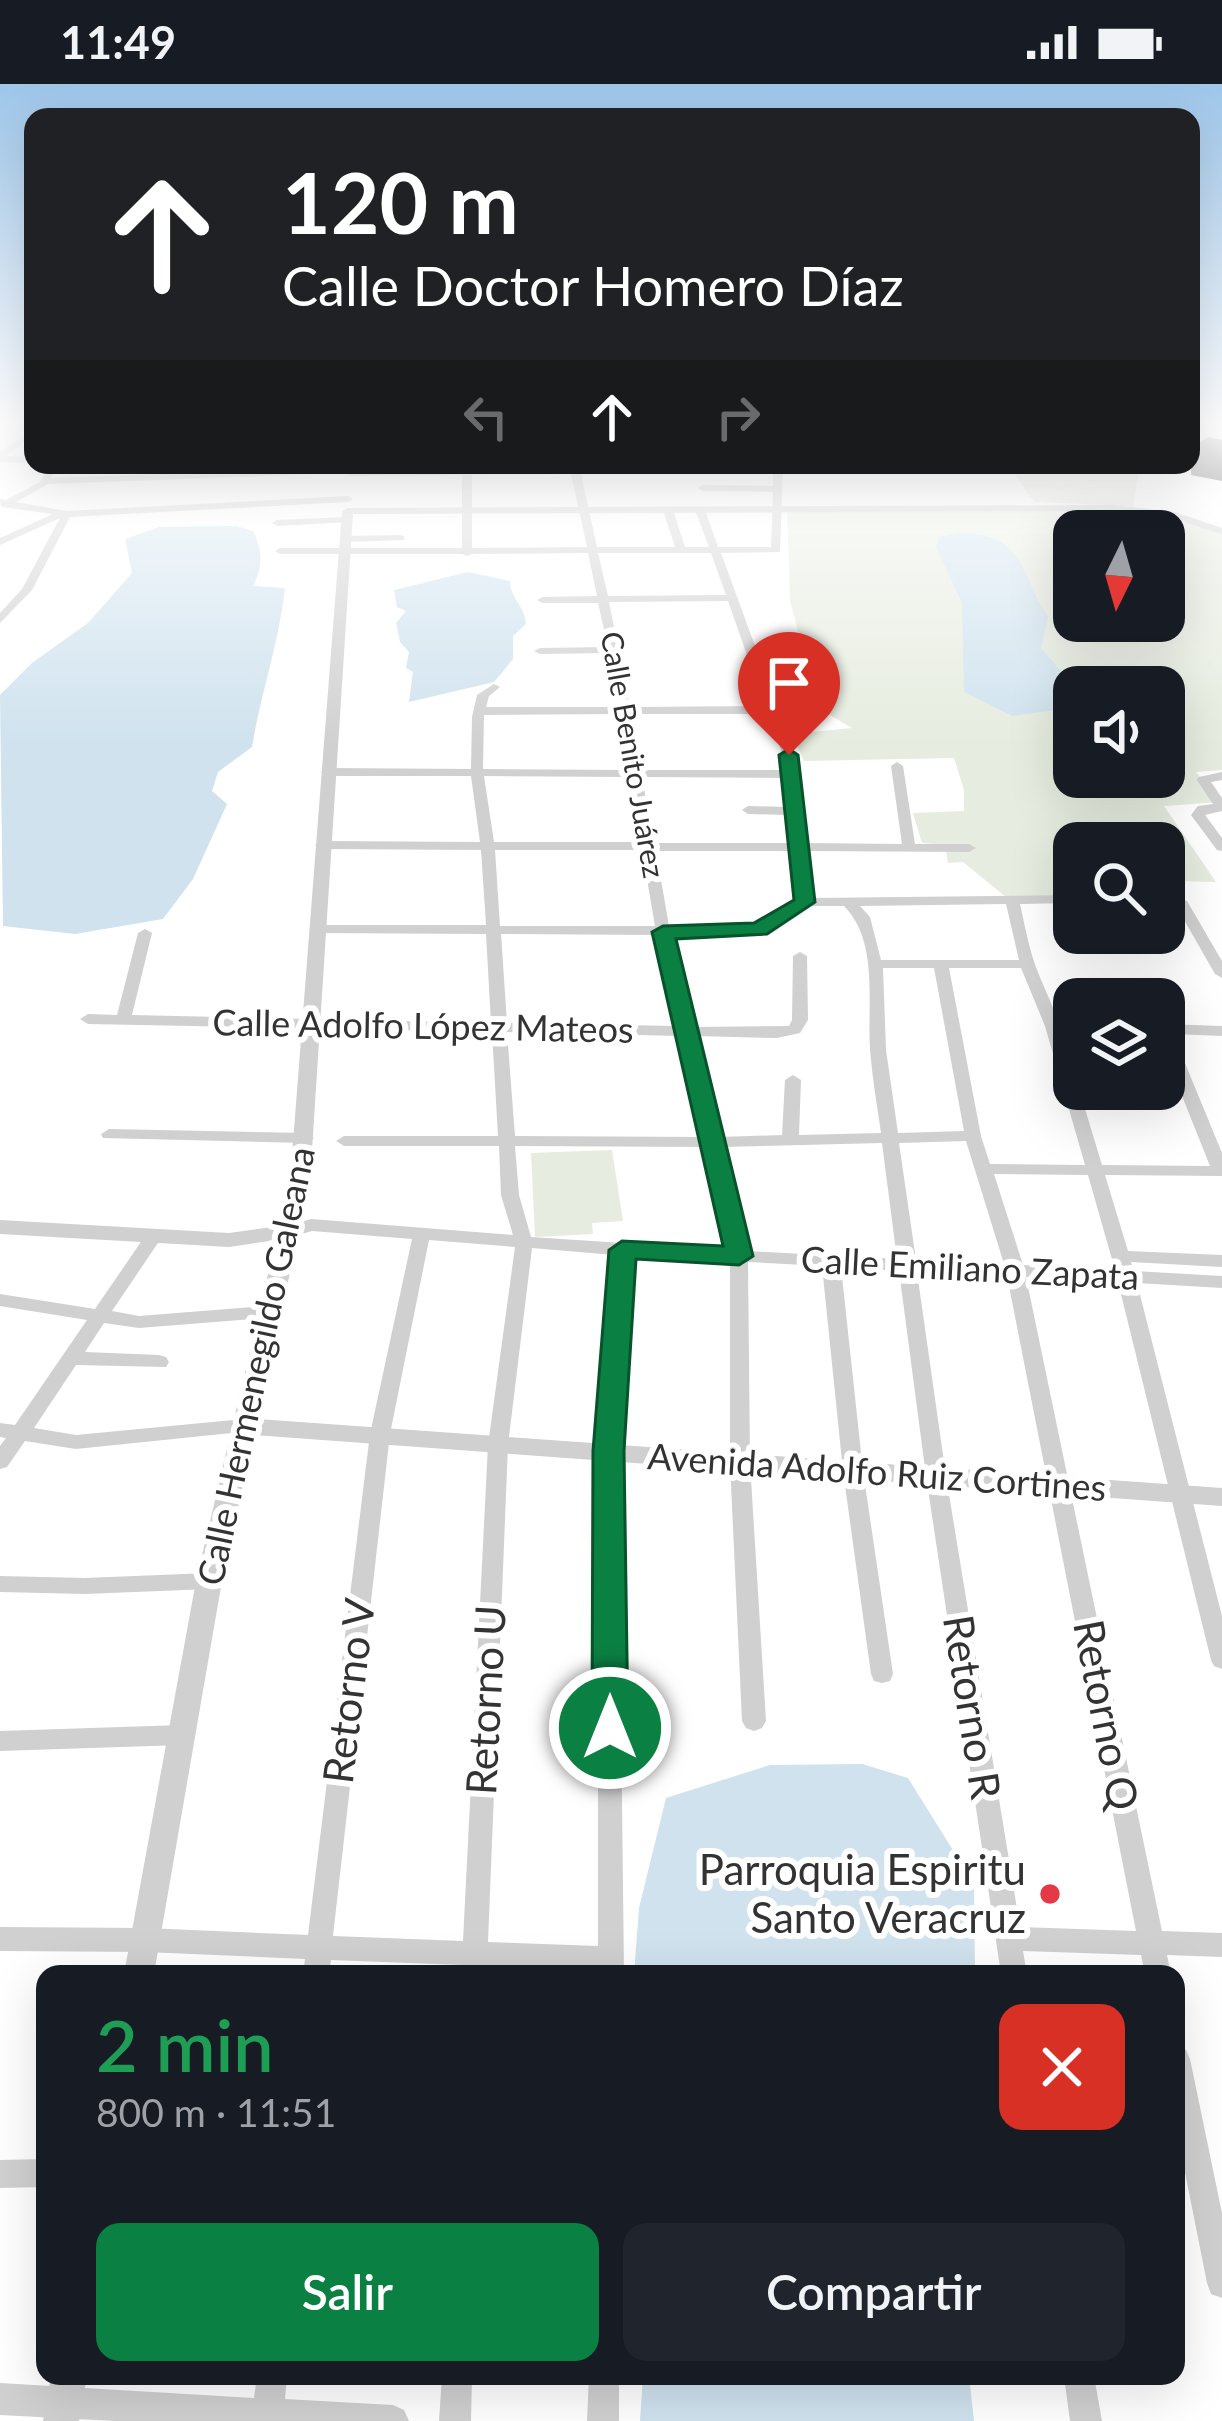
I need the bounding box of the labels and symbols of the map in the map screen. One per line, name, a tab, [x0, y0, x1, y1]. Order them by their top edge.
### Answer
north arrow	[1053, 510, 1185, 642]
street label: Calle Benito Juárez	[595, 629, 673, 881]
pin	[738, 632, 840, 755]
street label: Calle Adolfo López Mateos	[212, 999, 634, 1051]
street label: Calle Hermenegildo Galeana	[187, 1143, 323, 1589]
street label: Calle Emiliano Zapata	[800, 1236, 1140, 1298]
street label: Avenida Adolfo Ruiz Cortines	[646, 1433, 1108, 1509]
street label: Retorno V	[312, 1595, 384, 1786]
street label: Retorno U	[455, 1604, 515, 1796]
street label: Retorno R	[934, 1611, 1012, 1803]
street label: Retorno Q	[1064, 1615, 1150, 1815]
position arrow	[547, 1665, 673, 1791]
place label: Parroquia Espiritu Santo Veracruz	[699, 1844, 1026, 1942]
marker: Parroquia Espiritu Santo Veracruz	[1037, 1881, 1063, 1907]

